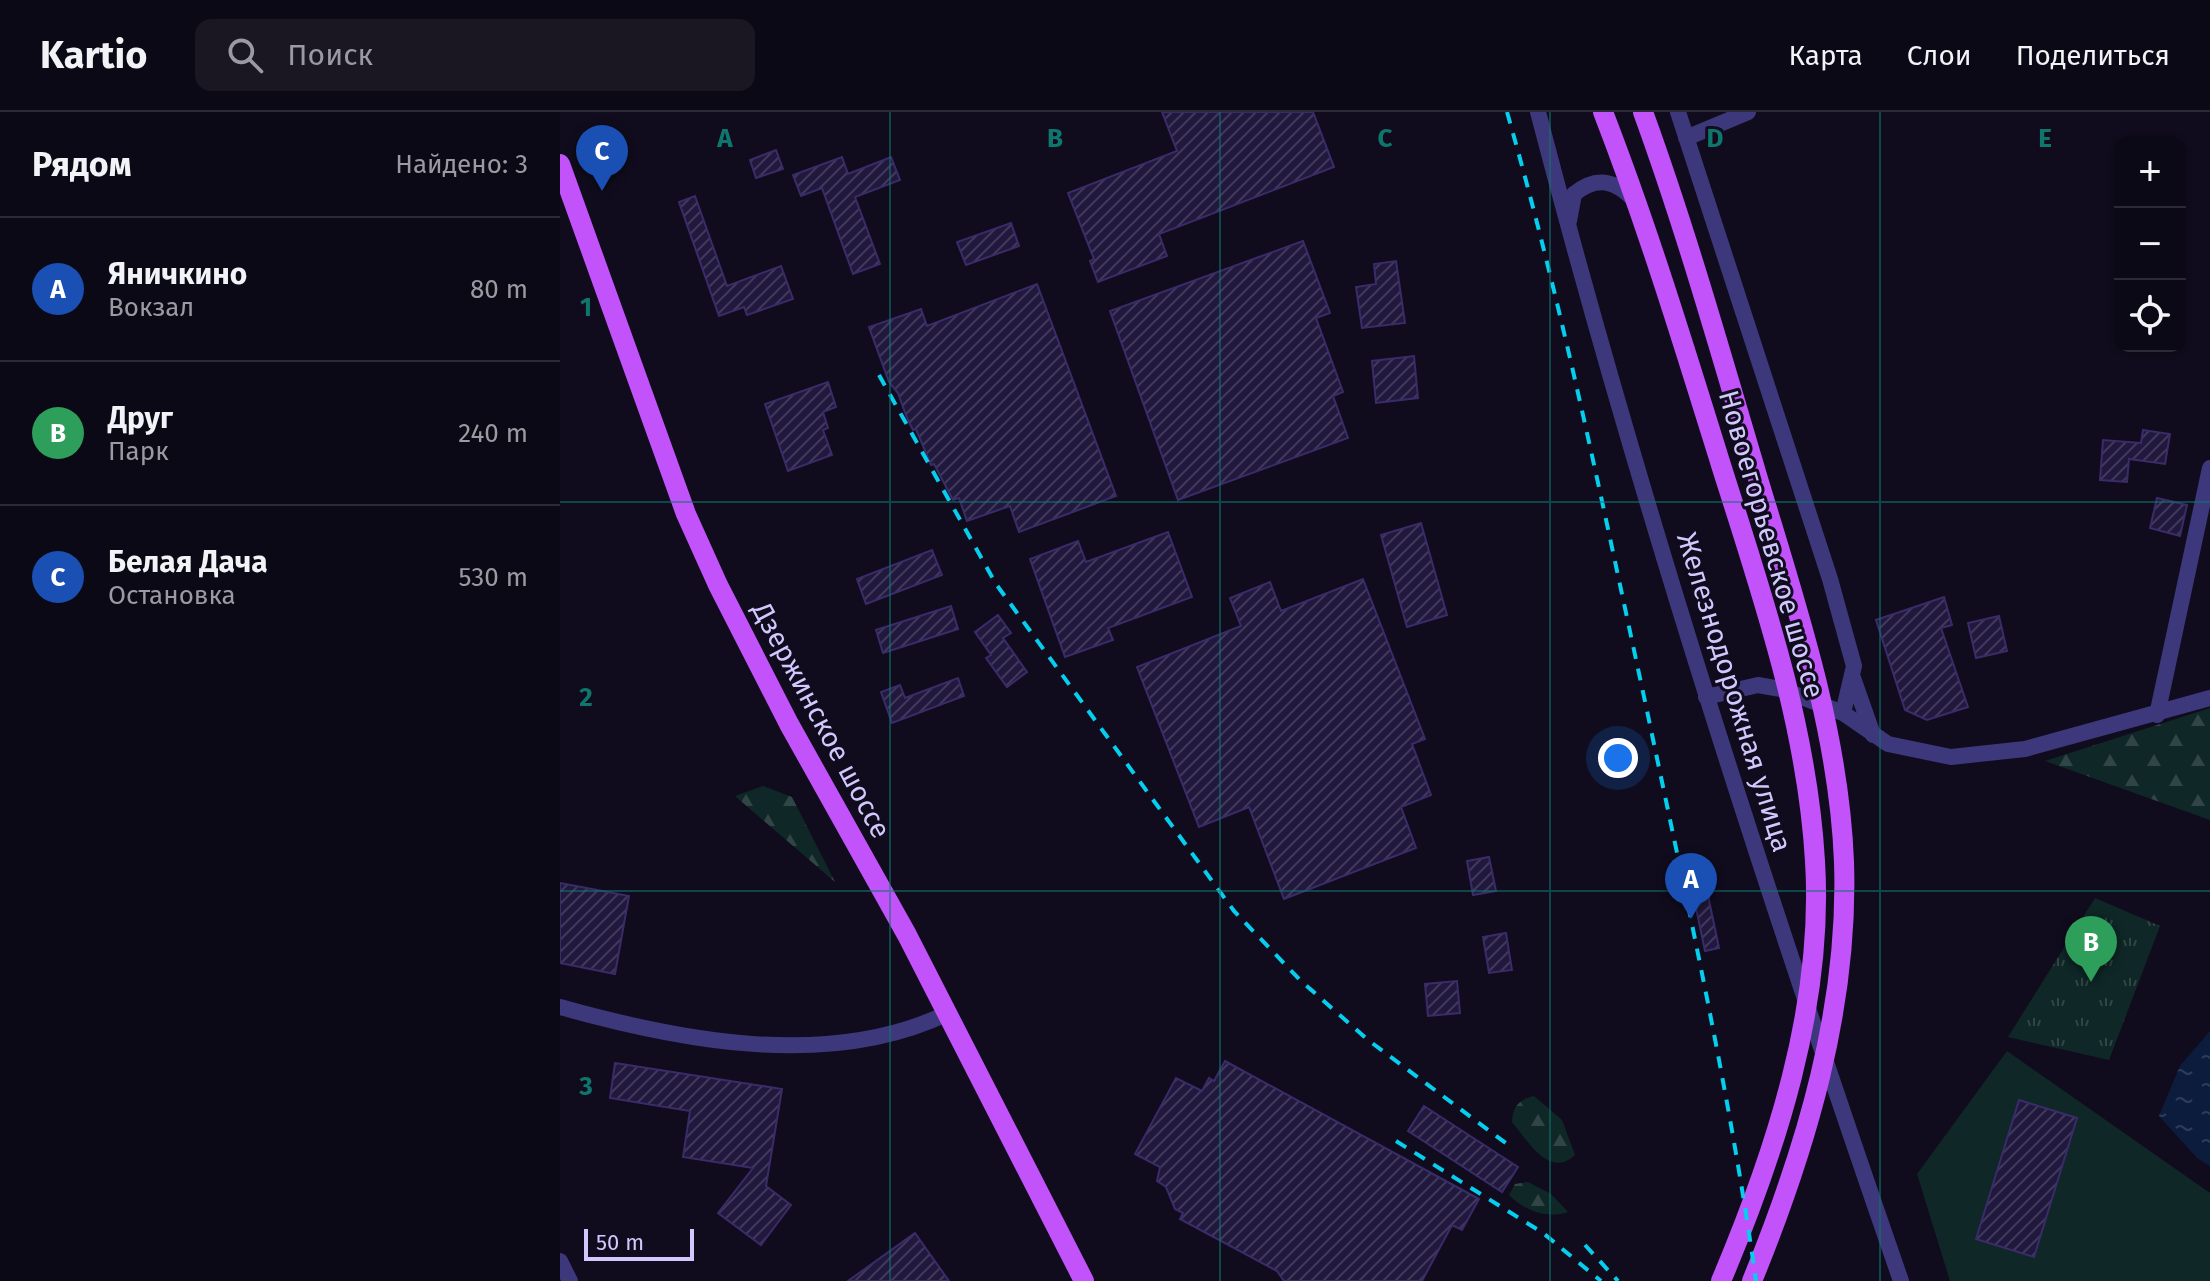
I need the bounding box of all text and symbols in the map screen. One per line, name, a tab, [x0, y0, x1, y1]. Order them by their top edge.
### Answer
search box	[195, 19, 755, 91]
text: Kartio	[40, 32, 147, 78]
icon: search	[223, 33, 267, 77]
text: Поиск	[287, 37, 373, 73]
text: Карта	[1788, 39, 1863, 72]
text: Слои	[1907, 39, 1972, 72]
text: Поделиться	[2016, 39, 2170, 72]
text: A	[716, 123, 733, 154]
text: B	[1047, 123, 1063, 154]
text: C	[1378, 123, 1393, 154]
text: D	[1707, 123, 1724, 154]
text: E	[2038, 123, 2052, 154]
pin: C	[576, 125, 628, 191]
map controls	[2114, 136, 2186, 352]
button: +	[2114, 136, 2186, 208]
text: Рядом	[32, 144, 131, 185]
text: Найдено: 3	[395, 149, 528, 180]
button: −	[2114, 208, 2186, 280]
text: Яничкино	[108, 256, 247, 292]
text: A	[50, 274, 66, 305]
text: 80 m	[470, 274, 528, 305]
button: locate	[2114, 280, 2186, 352]
text: Вокзал	[108, 292, 194, 323]
text: 1	[580, 292, 592, 323]
street label: Новоегорьевское шоссе	[1712, 386, 1831, 702]
text: Друг	[108, 400, 173, 436]
text: B	[50, 418, 66, 449]
text: 240 m	[458, 418, 528, 449]
text: Парк	[108, 436, 169, 467]
street label: Железнодорожная улица	[1670, 528, 1799, 856]
text: Белая Дача	[108, 544, 268, 580]
text: C	[51, 562, 65, 593]
text: 530 m	[459, 562, 528, 593]
text: Остановка	[108, 580, 236, 611]
street label: Дзержинское шоссе	[745, 596, 898, 844]
text: 2	[579, 682, 593, 713]
your location	[1598, 738, 1638, 778]
pin: A	[1665, 853, 1717, 919]
pin: B	[2065, 916, 2117, 982]
text: 3	[578, 1071, 593, 1102]
scale bar	[584, 1225, 694, 1261]
text: 50 m	[596, 1229, 644, 1256]

